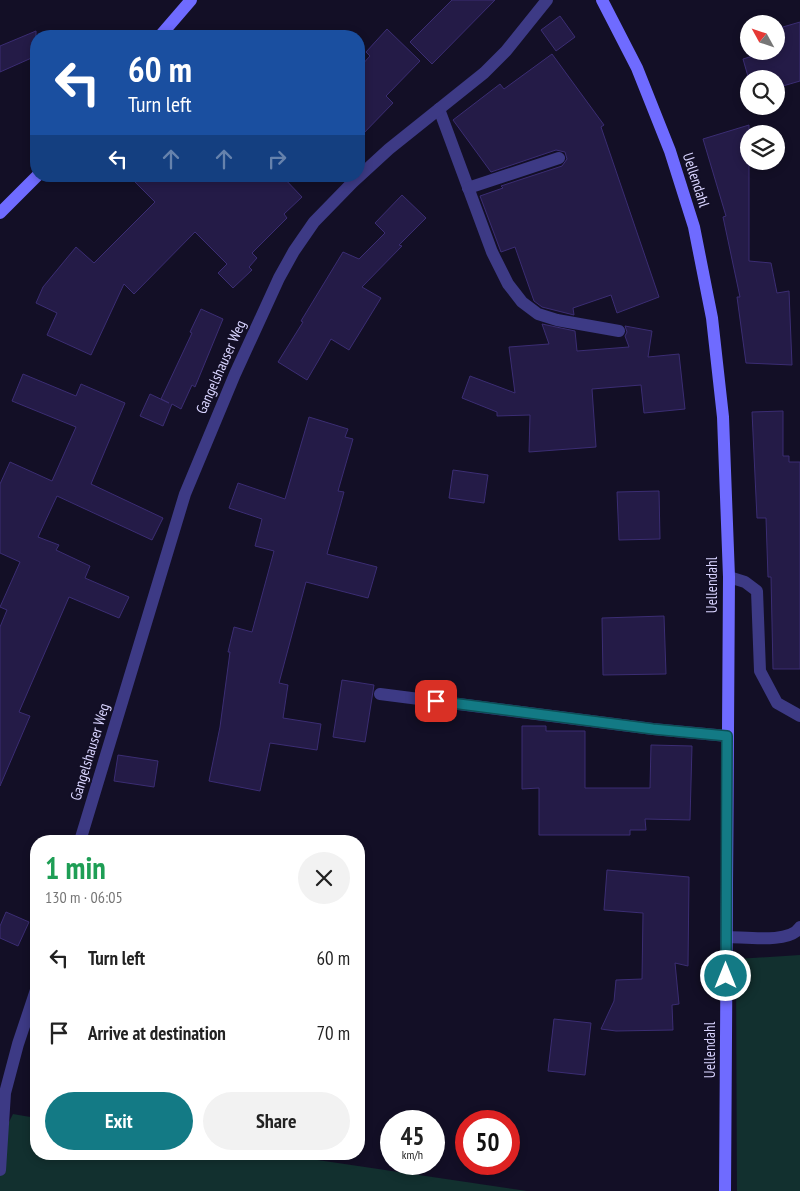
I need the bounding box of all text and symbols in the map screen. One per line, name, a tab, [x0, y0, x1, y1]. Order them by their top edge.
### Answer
north arrow	[740, 15, 785, 60]
map controls	[740, 15, 785, 170]
text: 60 m	[128, 46, 192, 92]
icon: left	[45, 50, 110, 115]
button: search	[740, 70, 785, 115]
text: Turn left	[128, 90, 192, 118]
button: layers	[740, 125, 785, 170]
icon: left	[104, 145, 132, 173]
icon: ahead	[157, 145, 185, 173]
icon: ahead	[210, 145, 238, 173]
icon: right	[263, 145, 291, 173]
street label: Uellendahl	[679, 150, 714, 210]
street label: Gangelshauser Weg	[191, 317, 250, 417]
street label: Uellendahl	[702, 556, 721, 613]
pin	[415, 680, 457, 722]
icon: arrive	[422, 687, 450, 715]
street label: Gangelshauser Weg	[66, 701, 113, 803]
text: 1 min	[45, 848, 106, 887]
button: close	[298, 852, 350, 904]
text: 130 m · 06:05	[45, 887, 123, 907]
icon: left	[45, 944, 73, 972]
text: Turn left	[88, 946, 145, 970]
text: 60 m	[317, 946, 350, 970]
position arrow	[699, 949, 751, 1001]
icon: arrive	[45, 1019, 73, 1047]
text: Arrive at destination	[88, 1021, 226, 1045]
text: 70 m	[317, 1021, 350, 1045]
street label: Uellendahl	[700, 1021, 719, 1078]
button: Exit	[45, 1092, 193, 1150]
button: Share	[203, 1092, 350, 1150]
speed limit sign: 50	[455, 1110, 520, 1175]
text: 45	[401, 1120, 424, 1152]
text: km/h	[402, 1147, 423, 1162]

